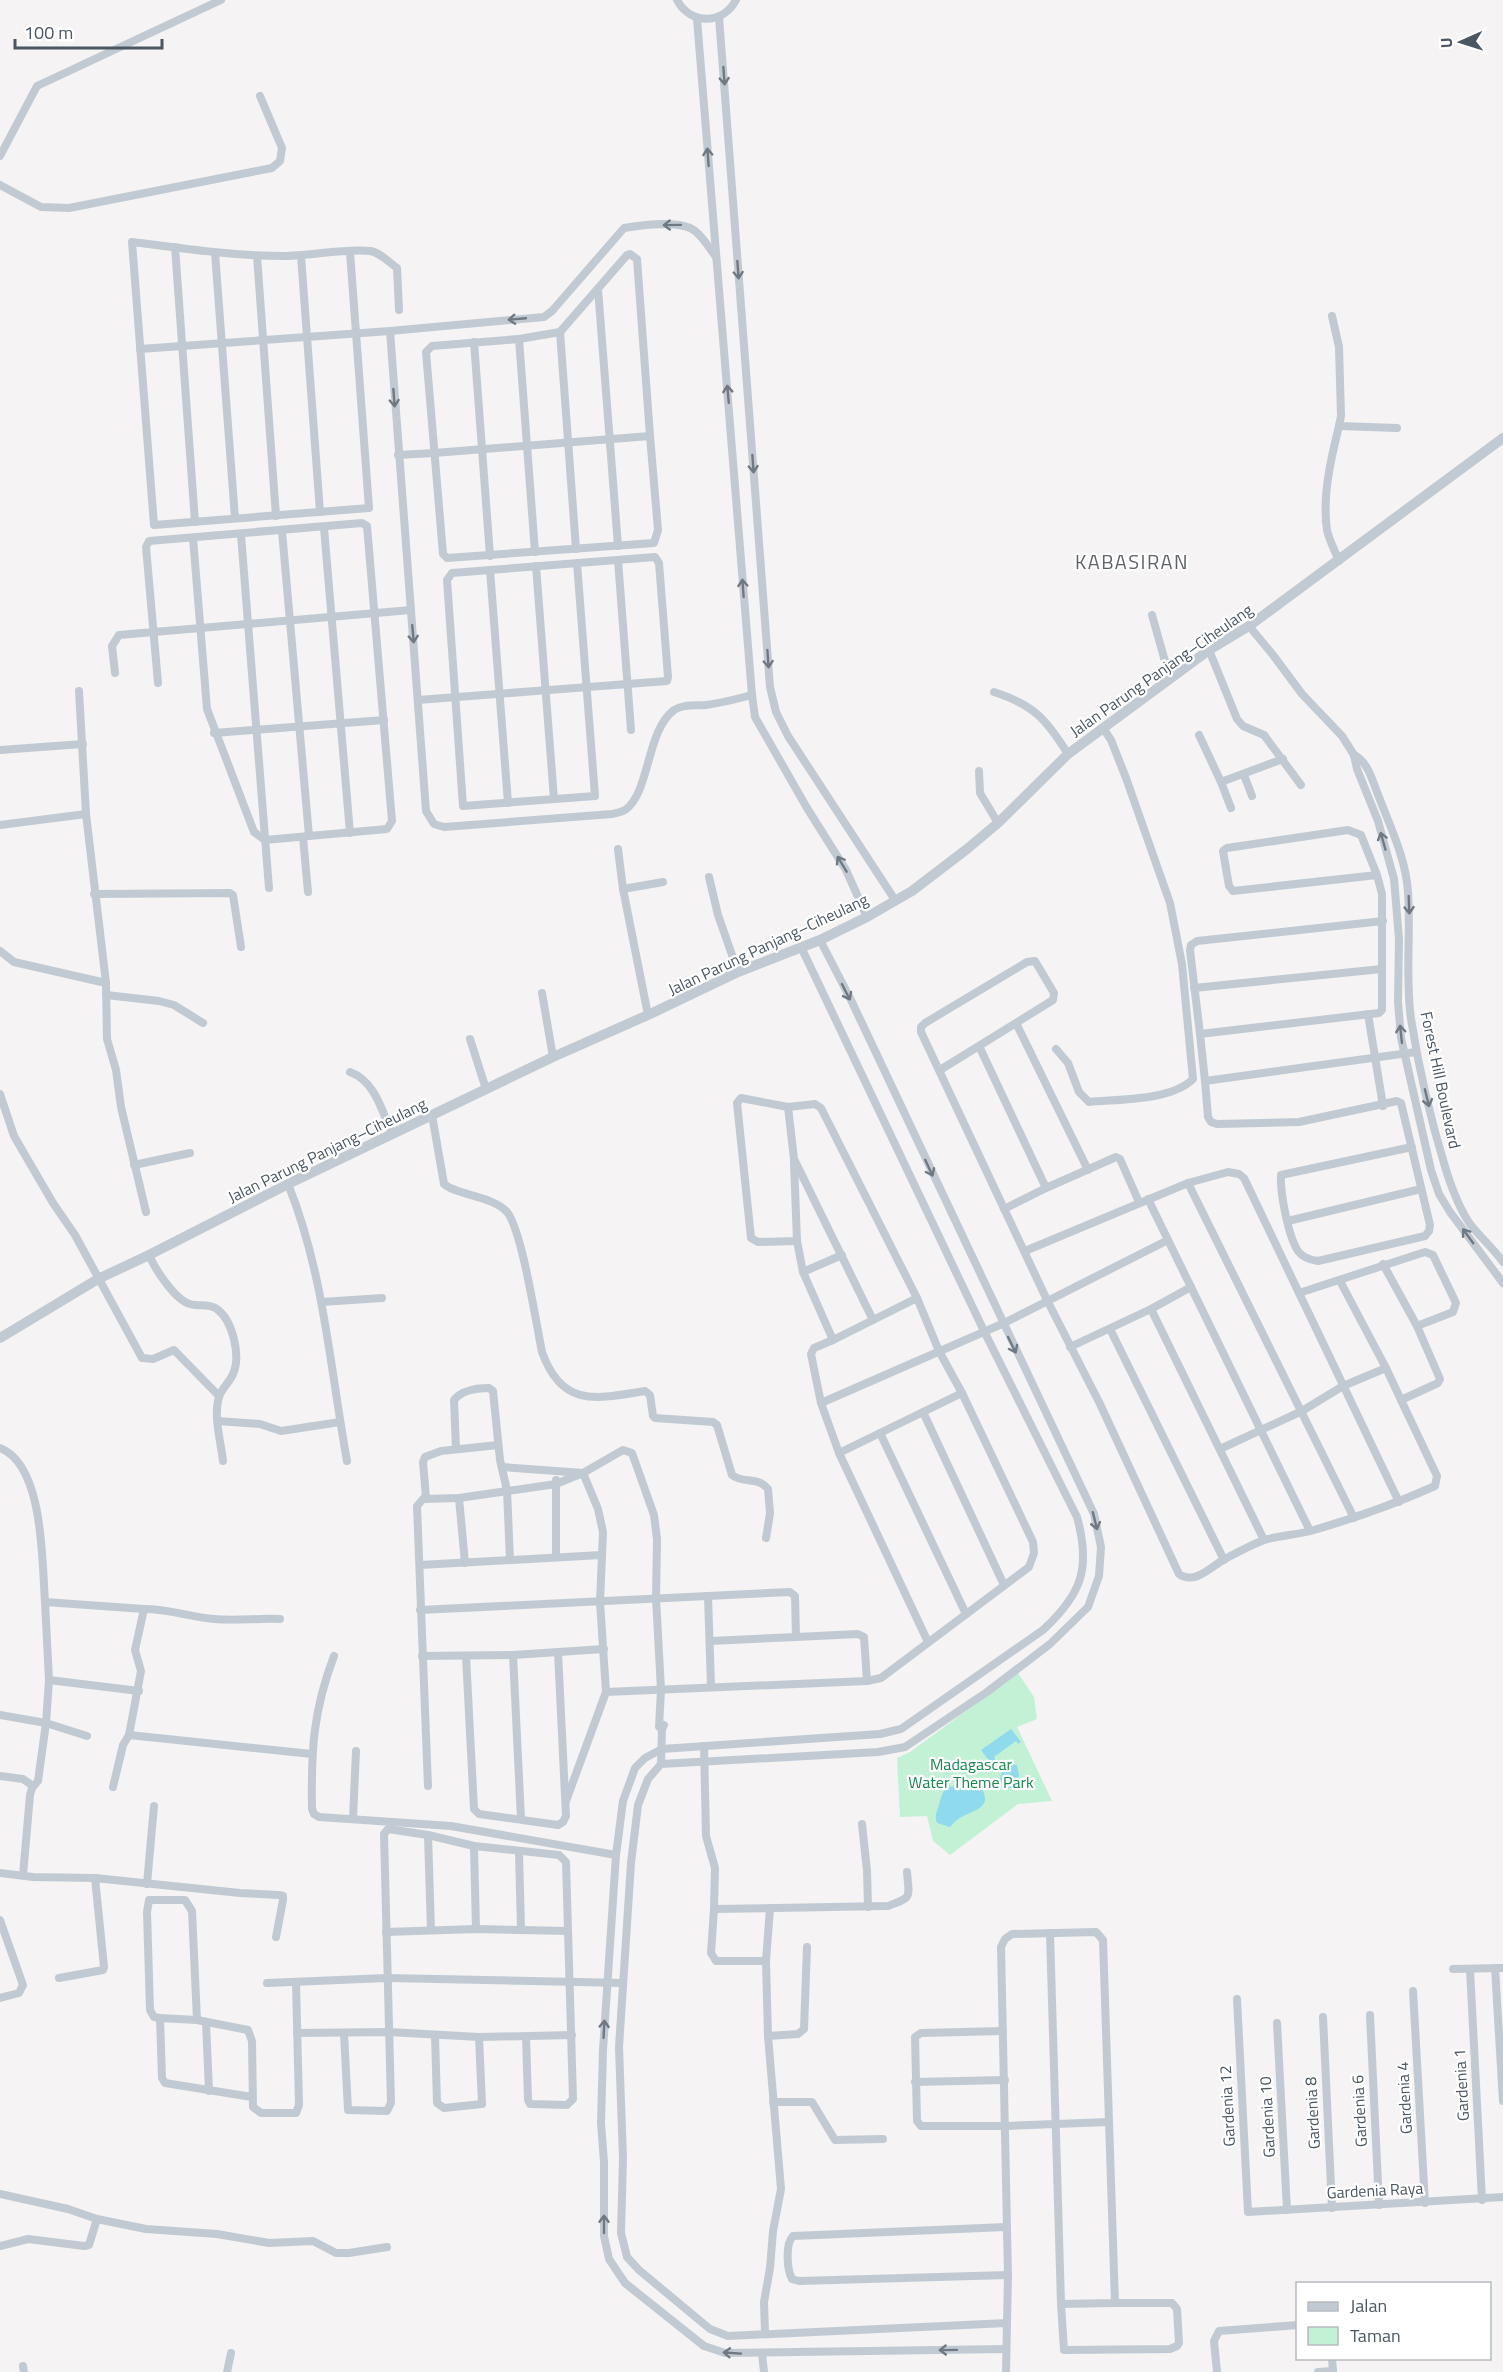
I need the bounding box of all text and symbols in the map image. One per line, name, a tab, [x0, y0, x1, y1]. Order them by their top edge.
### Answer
scale bar	[15, 12, 162, 50]
north arrow	[1431, 12, 1491, 72]
text: 100 m	[24, 19, 73, 46]
text: U	[1434, 37, 1458, 49]
one-way arrow	[718, 65, 729, 85]
one-way arrow	[702, 148, 713, 167]
one-way arrow	[663, 219, 683, 231]
one-way arrow	[733, 260, 744, 280]
one-way arrow	[508, 314, 528, 325]
one-way arrow	[722, 384, 733, 404]
one-way arrow	[389, 387, 400, 407]
one-way arrow	[748, 454, 759, 474]
district label: KABASIRAN	[1075, 546, 1189, 577]
one-way arrow	[738, 579, 749, 599]
street label: Jalan Parung Panjang–Ciheulang	[1065, 598, 1257, 742]
one-way arrow	[407, 624, 418, 644]
one-way arrow	[763, 648, 774, 668]
one-way arrow	[1377, 831, 1388, 850]
one-way arrow	[836, 856, 848, 873]
street label: Jalan Parung Panjang–Ciheulang	[664, 887, 872, 1001]
one-way arrow	[1403, 895, 1414, 915]
one-way arrow	[841, 983, 853, 1001]
street label: Forest Hill Boulevard	[1415, 1009, 1467, 1151]
one-way arrow	[1395, 1024, 1406, 1044]
one-way arrow	[1422, 1088, 1434, 1107]
street label: Jalan Parung Panjang–Ciheulang	[224, 1091, 430, 1209]
one-way arrow	[924, 1159, 936, 1177]
one-way arrow	[1462, 1229, 1474, 1245]
one-way arrow	[1007, 1335, 1019, 1353]
one-way arrow	[1089, 1511, 1101, 1530]
park label: Madagascar Water Theme Park	[908, 1752, 1034, 1794]
one-way arrow	[599, 2019, 610, 2039]
street label: Gardenia 1	[1447, 2048, 1475, 2122]
street label: Gardenia 4	[1390, 2061, 1418, 2135]
street label: Gardenia 12	[1213, 2065, 1241, 2147]
street label: Gardenia 6	[1345, 2074, 1373, 2148]
street label: Gardenia 10	[1253, 2076, 1281, 2158]
street label: Gardenia 8	[1298, 2076, 1326, 2150]
street label: Gardenia Raya	[1326, 2175, 1424, 2205]
one-way arrow	[598, 2214, 610, 2234]
legend	[1296, 2282, 1491, 2360]
text: Jalan	[1350, 2292, 1387, 2319]
text: Taman	[1350, 2322, 1401, 2349]
one-way arrow	[938, 2345, 958, 2356]
one-way arrow	[723, 2347, 743, 2358]

